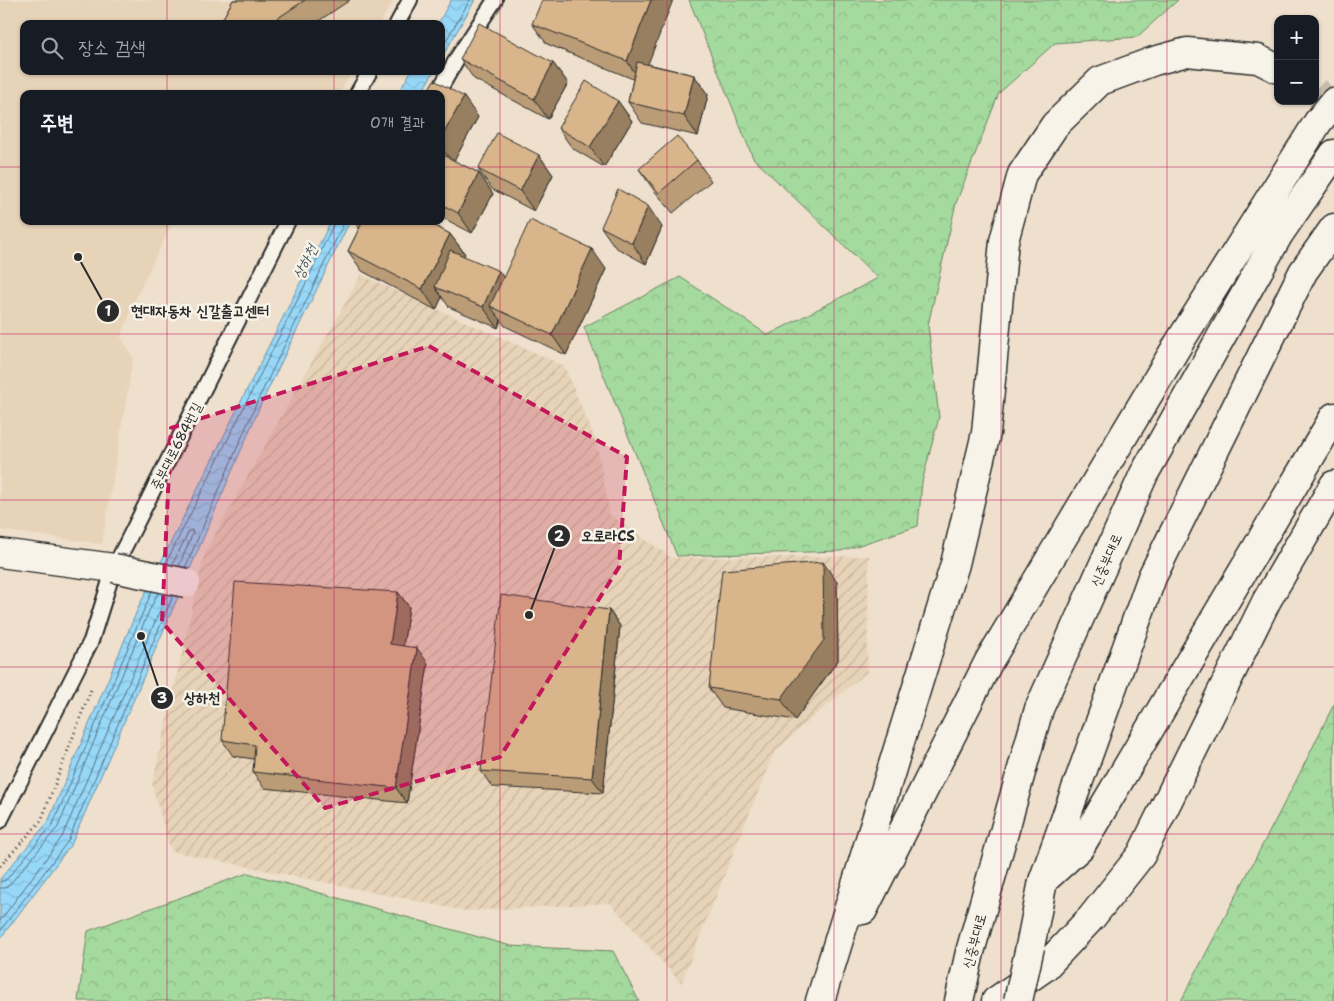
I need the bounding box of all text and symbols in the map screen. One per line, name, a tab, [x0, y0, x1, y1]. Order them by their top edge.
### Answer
map controls	[1274, 15, 1319, 105]
button: +	[1274, 15, 1319, 60]
search box	[20, 20, 445, 75]
icon: search	[38, 34, 66, 62]
text: 장소 검색	[78, 35, 146, 60]
button: −	[1274, 60, 1319, 105]
text: 주변	[40, 109, 74, 137]
text: 0개 결과	[370, 112, 425, 133]
water label: 상하천	[288, 240, 323, 283]
callout: 현대자동차 신갈출고센터	[96, 296, 279, 326]
text: 1	[105, 301, 112, 321]
text: 현대자동차 신갈출고센터	[131, 301, 269, 321]
street label: 중부대로684번길	[146, 399, 206, 493]
callout: 오로라CS	[546, 521, 645, 551]
text: 2	[554, 526, 565, 546]
text: 오로라CS	[581, 526, 635, 546]
street label: 신중부대로	[1086, 531, 1126, 589]
callout: 상하천	[149, 683, 230, 713]
text: 3	[157, 688, 167, 708]
text: 상하천	[184, 688, 220, 708]
street label: 신중부대로	[958, 911, 990, 971]

